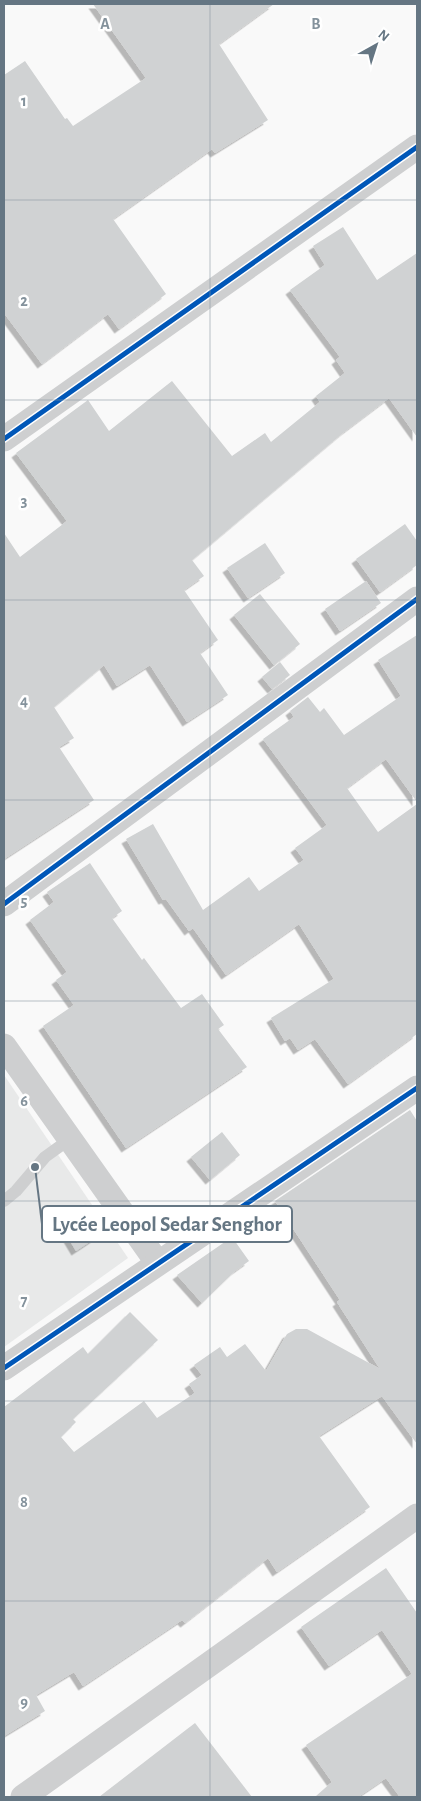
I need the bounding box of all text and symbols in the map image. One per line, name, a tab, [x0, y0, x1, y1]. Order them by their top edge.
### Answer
text: A	[100, 16, 110, 32]
text: B	[311, 16, 321, 32]
north arrow	[351, 20, 401, 70]
text: N	[375, 27, 392, 44]
text: 1	[21, 93, 27, 109]
text: 2	[20, 293, 28, 309]
text: 3	[21, 493, 28, 509]
text: 4	[20, 693, 28, 709]
text: 5	[21, 893, 28, 909]
text: 6	[20, 1093, 28, 1109]
callout: Lycée Leopol Sedar Senghor	[42, 1206, 292, 1242]
text: Lycée Leopol Sedar Senghor	[52, 1214, 283, 1235]
text: 7	[21, 1293, 28, 1309]
text: 8	[20, 1494, 28, 1510]
text: 9	[20, 1694, 28, 1710]

